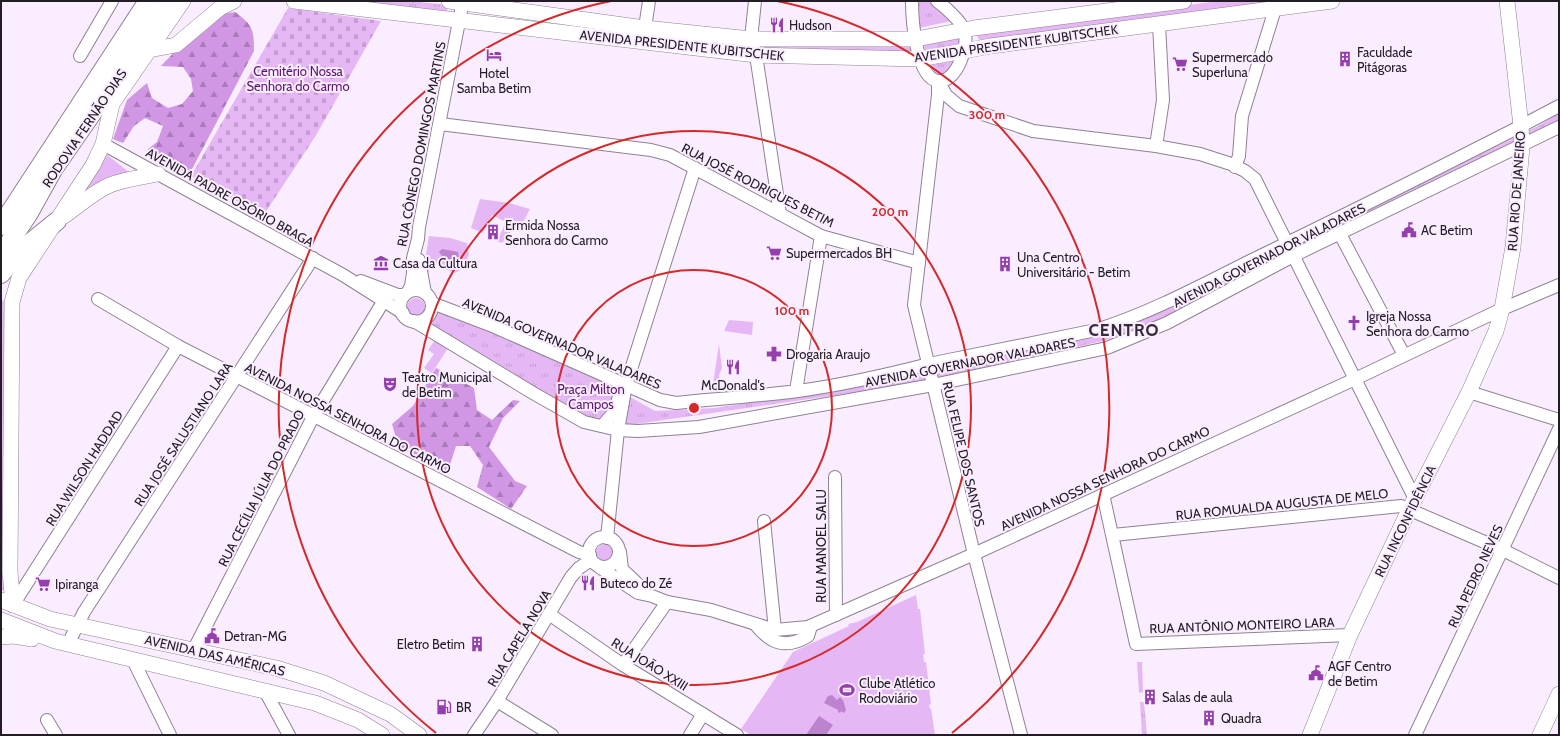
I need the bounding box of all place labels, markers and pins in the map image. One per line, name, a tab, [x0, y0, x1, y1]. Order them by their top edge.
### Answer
restaurant icon: Hudson	[768, 16, 786, 34]
place label: Hudson	[789, 17, 832, 33]
place label: Faculdade Pitágoras	[1357, 44, 1413, 75]
hotel icon: Hotel Samba Betim	[485, 46, 503, 64]
place label: Supermercado Superluna	[1192, 49, 1273, 80]
building icon: Faculdade Pitágoras	[1336, 50, 1354, 68]
supermarket icon: Supermercado Superluna	[1171, 55, 1189, 73]
place label: Hotel Samba Betim	[457, 65, 531, 96]
place label: Ermida Nossa Senhora do Carmo	[505, 217, 608, 248]
public building icon: AC Betim	[1400, 221, 1418, 239]
place label: AC Betim	[1421, 222, 1473, 238]
building icon: Ermida Nossa Senhora do Carmo	[484, 223, 502, 241]
supermarket icon: Supermercados BH	[765, 244, 783, 262]
place label: Supermercados BH	[786, 245, 892, 261]
place label: Una Centro Universitário - Betim	[1017, 249, 1130, 280]
museum icon: Casa da Cultura	[372, 254, 390, 272]
place label: Casa da Cultura	[393, 255, 478, 271]
building icon: Una Centro Universitário - Betim	[996, 255, 1014, 273]
place label: Igreja Nossa Senhora do Carmo	[1366, 308, 1469, 339]
church icon: Igreja Nossa Senhora do Carmo	[1345, 314, 1363, 332]
pharmacy icon: Drogaria Araujo	[765, 345, 783, 363]
place label: Drogaria Araujo	[786, 346, 870, 363]
restaurant icon: McDonald's	[724, 358, 742, 376]
place label: Teatro Municipal de Betim	[402, 369, 492, 400]
theatre icon: Teatro Municipal de Betim	[381, 375, 399, 393]
place label: McDonald's	[701, 377, 766, 393]
centre of rings	[687, 401, 701, 415]
restaurant icon: Buteco do Zé	[579, 574, 597, 592]
supermarket icon: Ipiranga	[34, 575, 52, 593]
place label: Buteco do Zé	[600, 575, 672, 591]
place label: Ipiranga	[55, 576, 99, 592]
public building icon: Detran-MG	[203, 627, 221, 645]
place label: Detran-MG	[224, 628, 287, 644]
building icon: Eletro Betim	[468, 635, 486, 653]
place label: Eletro Betim	[397, 636, 465, 652]
place label: AGF Centro de Betim	[1328, 658, 1391, 689]
public building icon: AGF Centro de Betim	[1307, 664, 1325, 682]
place label: Clube Atlético Rodoviário	[859, 675, 935, 706]
sports icon: Clube Atlético Rodoviário	[838, 681, 856, 699]
building icon: Salas de aula	[1141, 688, 1159, 706]
place label: Salas de aula	[1162, 689, 1233, 705]
fuel station icon: BR	[435, 698, 453, 716]
place label: BR	[456, 699, 472, 715]
building icon: Quadra	[1200, 709, 1218, 727]
place label: Quadra	[1221, 710, 1262, 726]

